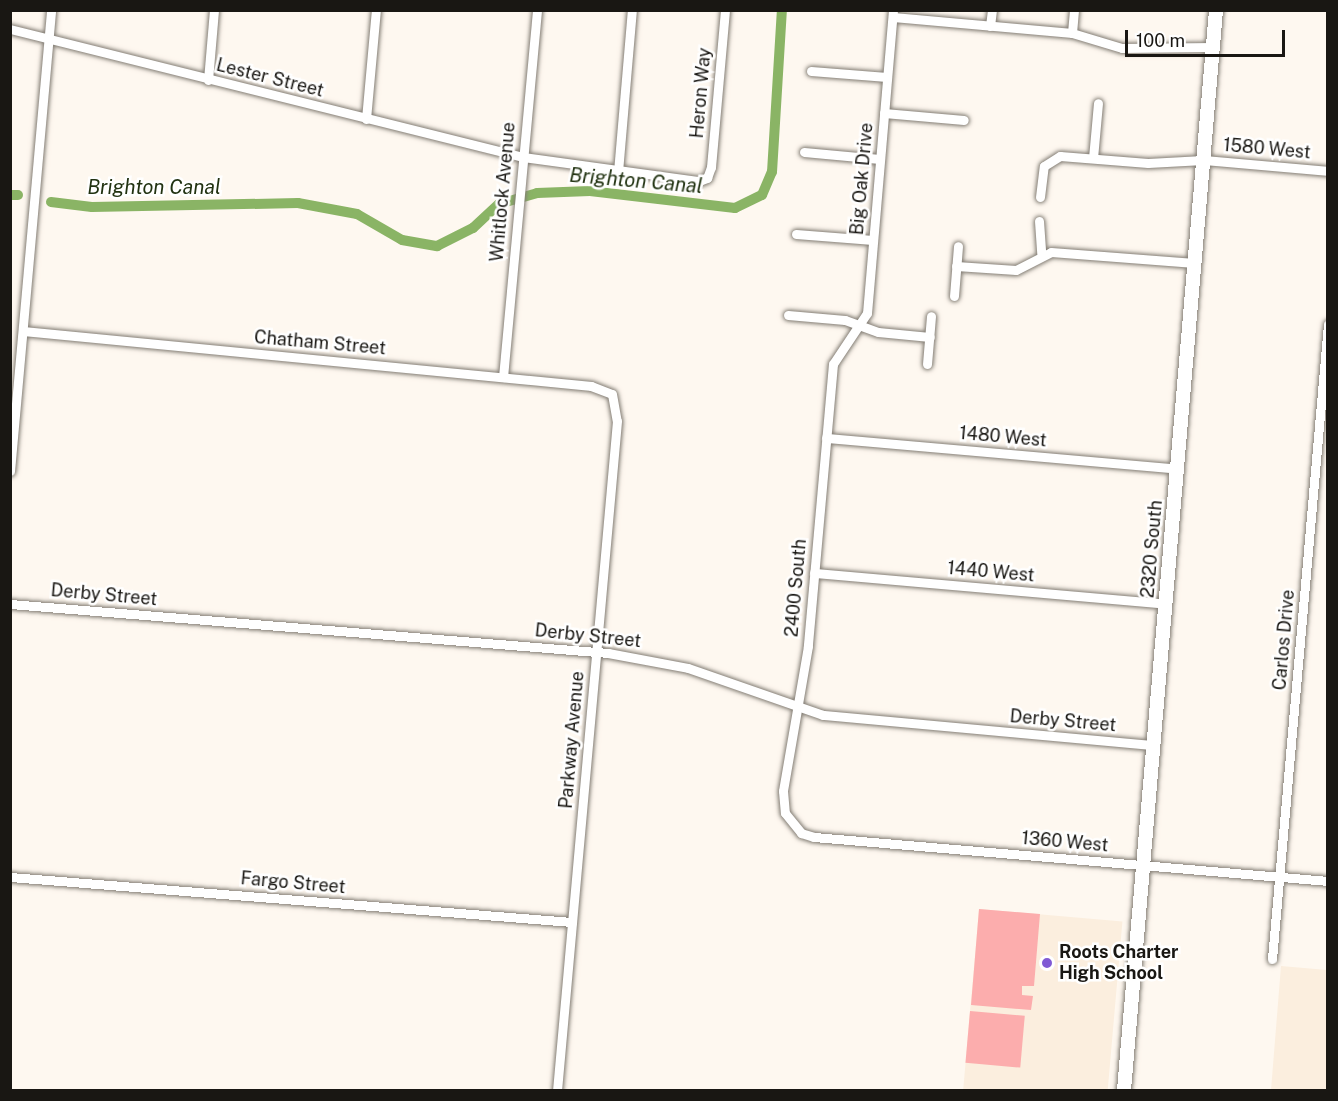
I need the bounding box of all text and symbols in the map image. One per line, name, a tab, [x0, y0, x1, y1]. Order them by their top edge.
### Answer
scale bar	[1128, 18, 1288, 56]
text: 100 m	[1136, 30, 1185, 51]
street label: Heron Way	[686, 47, 716, 139]
street label: Lester Street	[214, 54, 326, 102]
street label: Whitlock Avenue	[486, 121, 520, 263]
street label: Big Oak Drive	[846, 122, 878, 236]
street label: 1580 West	[1222, 134, 1312, 164]
water label: Brighton Canal	[568, 163, 704, 199]
water label: Brighton Canal	[87, 175, 221, 199]
street label: Chatham Street	[253, 326, 387, 360]
street label: 1480 West	[958, 422, 1048, 452]
street label: 2320 South	[1137, 499, 1167, 599]
street label: 2400 South	[781, 538, 811, 638]
street label: 1440 West	[946, 557, 1036, 587]
street label: Derby Street	[50, 580, 158, 610]
street label: Carlos Drive	[1269, 589, 1299, 691]
street label: Derby Street	[534, 620, 642, 652]
street label: Parkway Avenue	[555, 670, 589, 810]
street label: Derby Street	[1009, 706, 1117, 736]
street label: 1360 West	[1021, 827, 1109, 857]
street label: Fargo Street	[240, 868, 346, 898]
place label: Roots Charter High School	[1059, 942, 1179, 984]
marker: Roots Charter High School	[1040, 956, 1054, 970]

